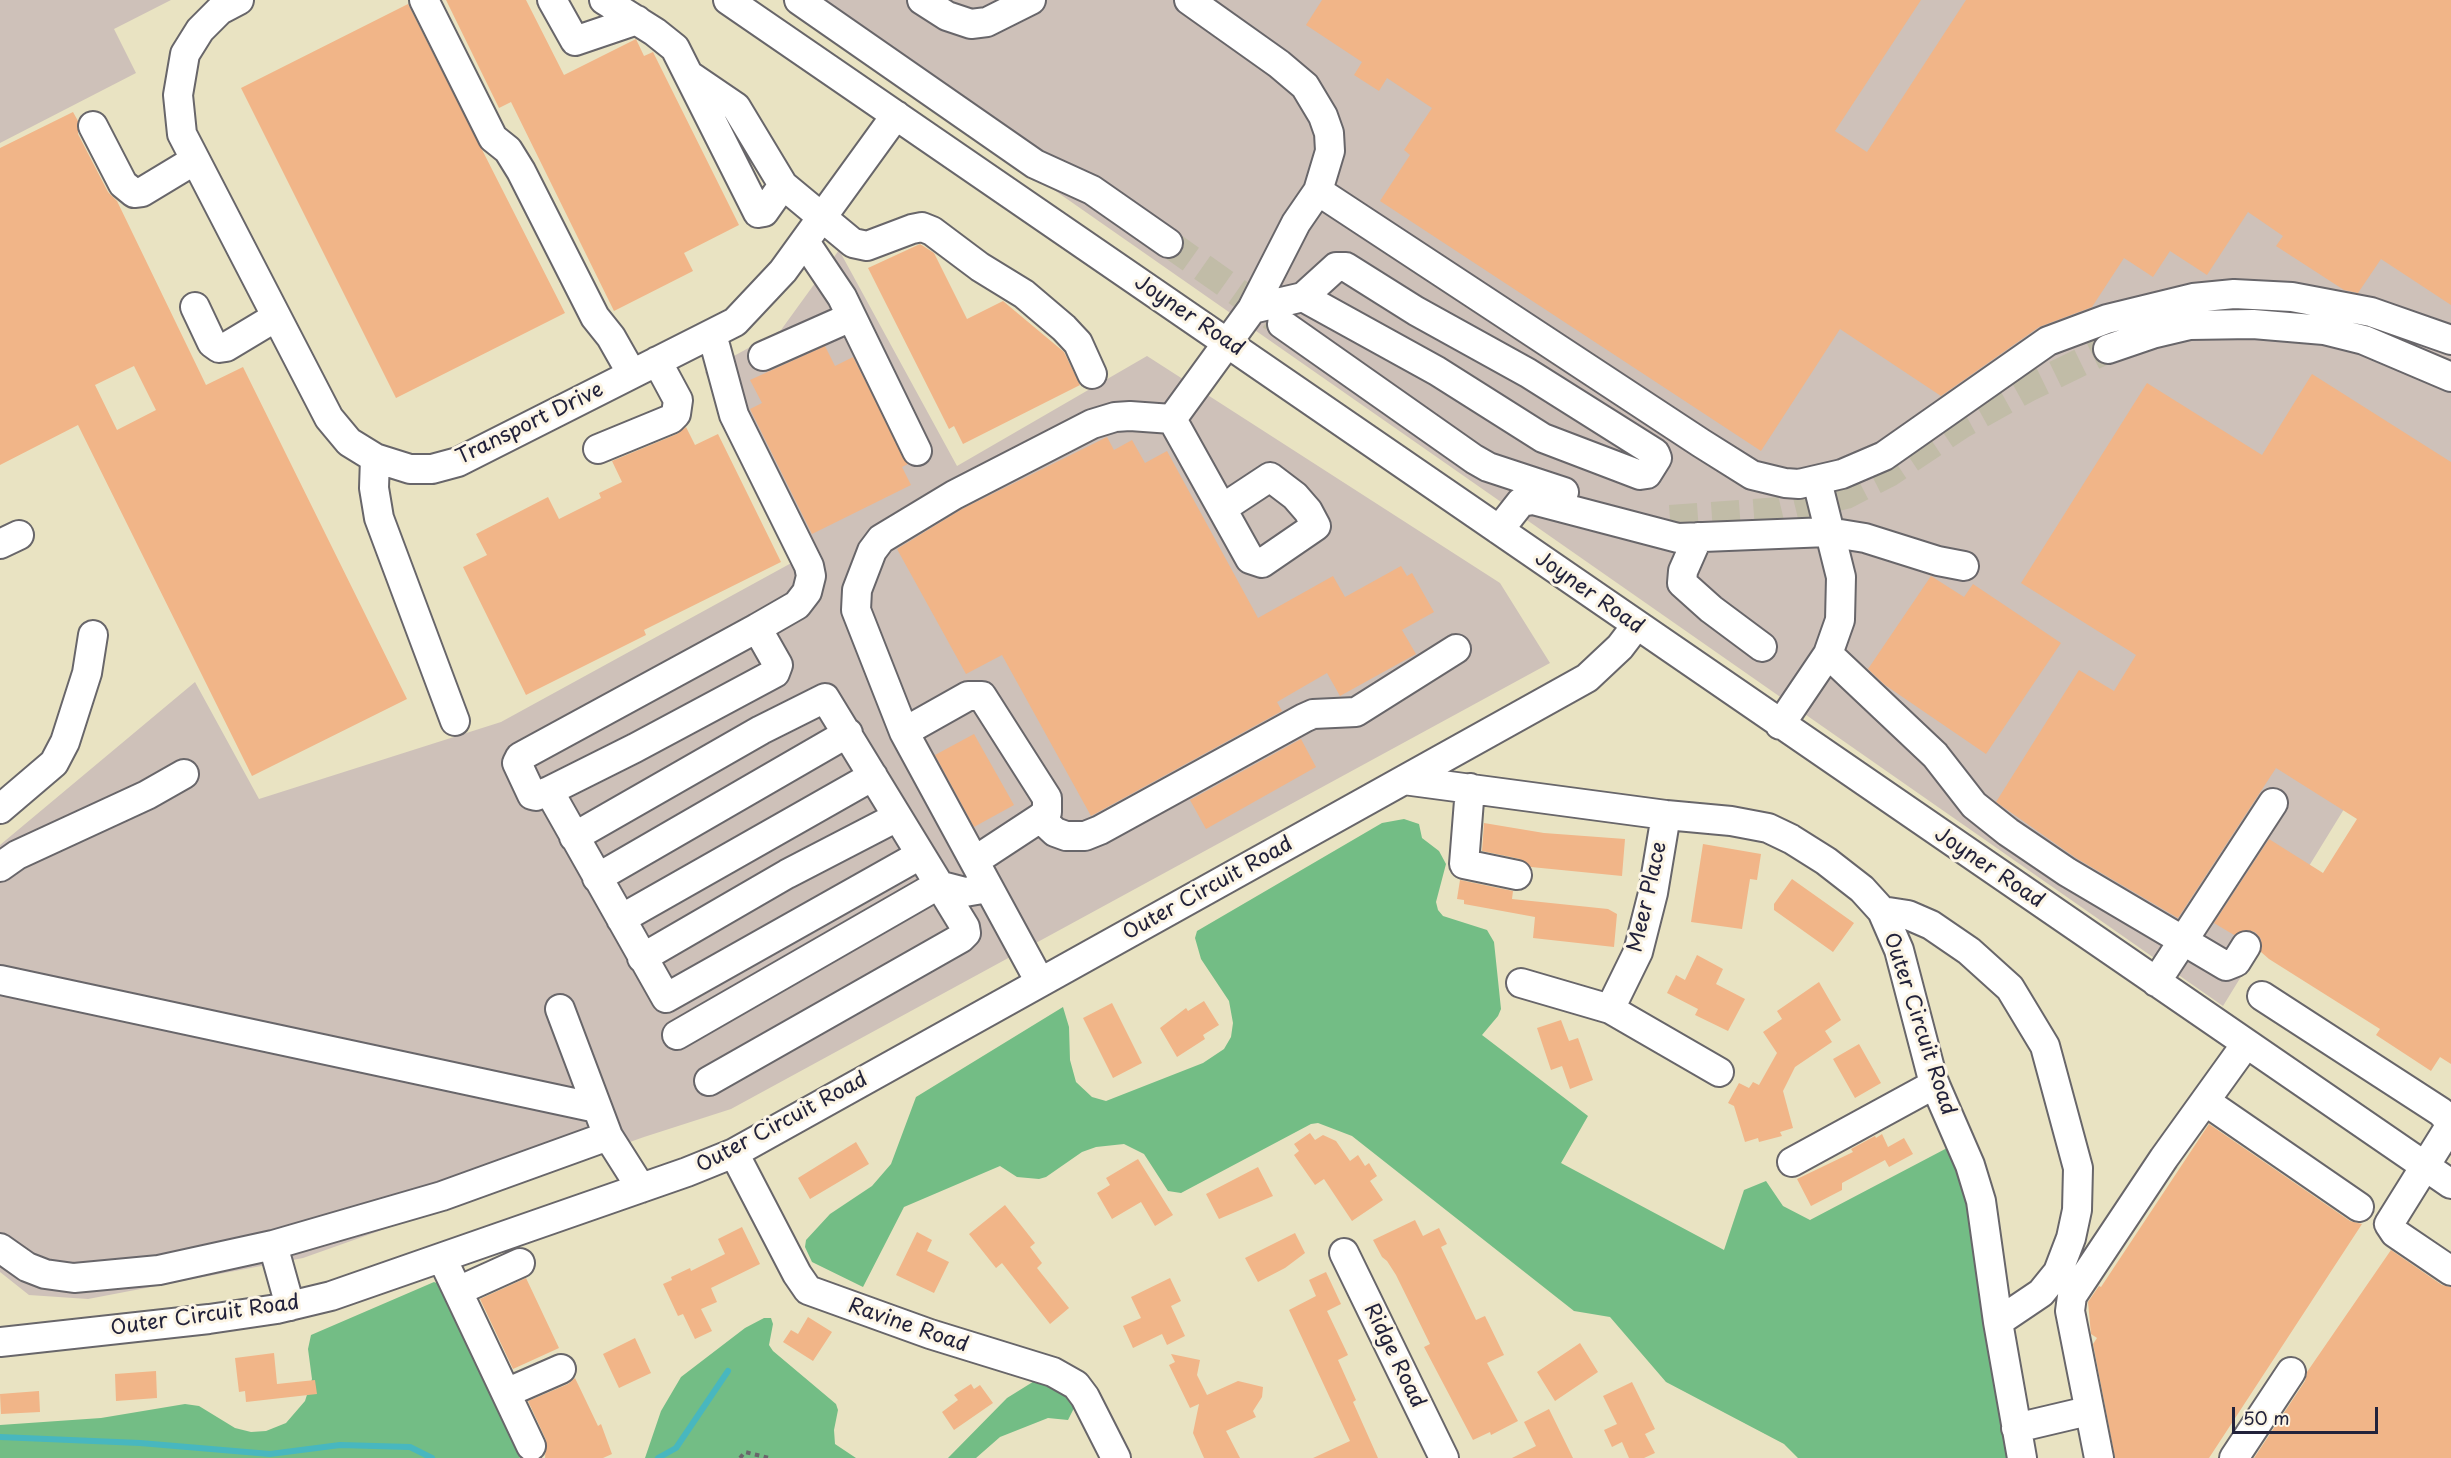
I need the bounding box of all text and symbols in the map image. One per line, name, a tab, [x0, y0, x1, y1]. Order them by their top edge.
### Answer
street label: Joyner Road	[1129, 270, 1249, 362]
street label: Transport Drive	[452, 377, 608, 471]
street label: Joyner Road	[1530, 546, 1648, 640]
street label: Joyner Road	[1929, 822, 2049, 914]
street label: Outer Circuit Road	[1119, 832, 1297, 946]
street label: Meer Place	[1623, 839, 1673, 955]
street label: Outer Circuit Road	[1878, 930, 1960, 1118]
street label: Outer Circuit Road	[692, 1067, 872, 1179]
street label: Outer Circuit Road	[109, 1290, 301, 1342]
street label: Ravine Road	[844, 1294, 972, 1358]
street label: Ridge Road	[1358, 1300, 1430, 1412]
scale bar	[2235, 1395, 2380, 1433]
text: 50 m	[2243, 1404, 2290, 1431]

